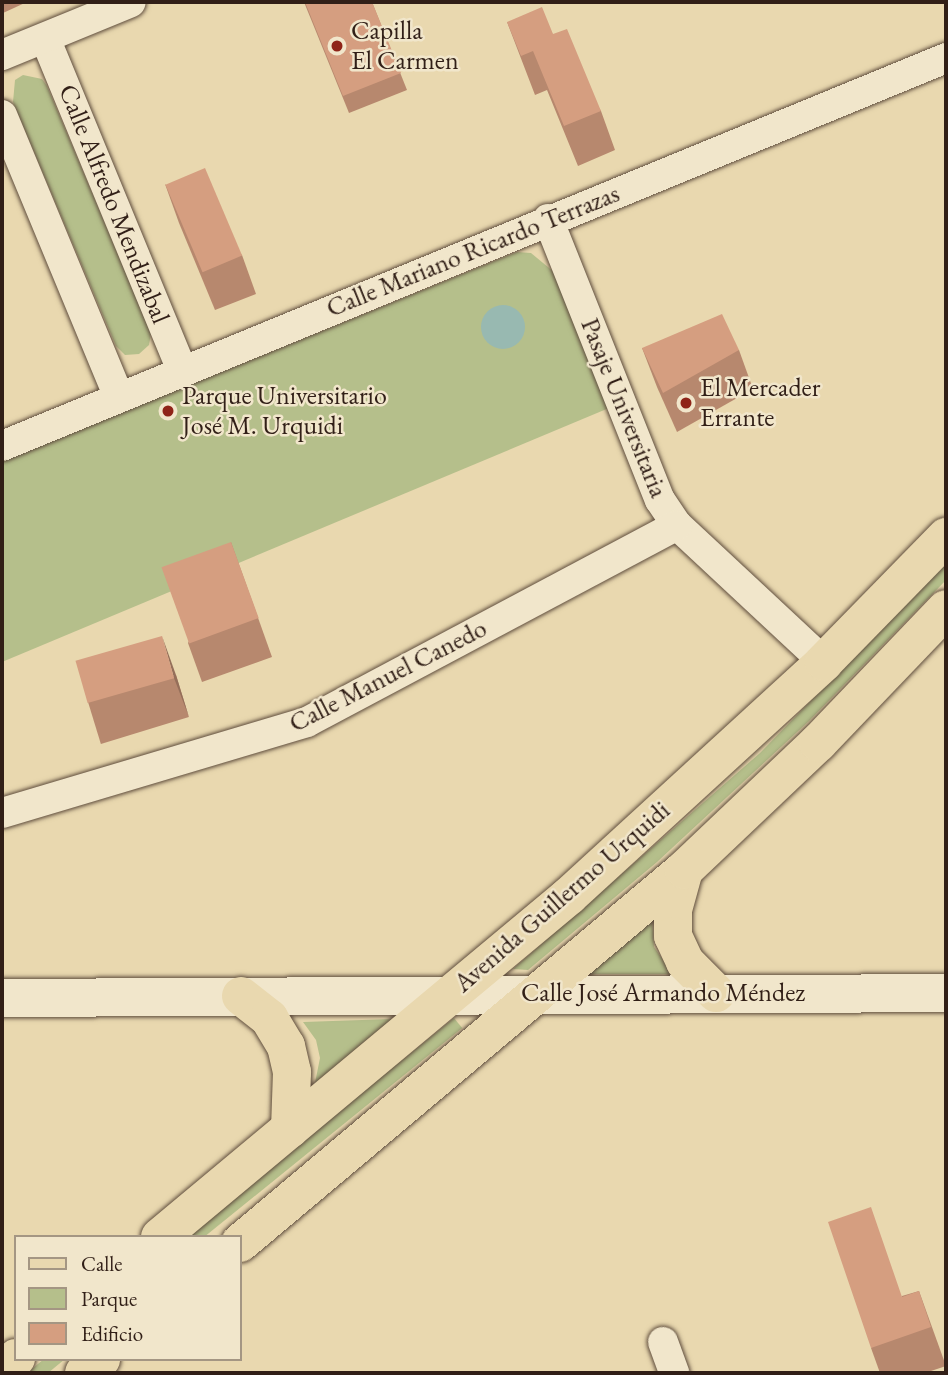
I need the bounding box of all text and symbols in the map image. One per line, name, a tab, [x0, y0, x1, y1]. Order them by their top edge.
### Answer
place label: Capilla El Carmen	[351, 15, 459, 76]
marker: Capilla El Carmen	[329, 38, 345, 54]
street label: Calle Alfredo Mendizabal	[52, 80, 176, 328]
street label: Calle Mariano Ricardo Terrazas	[322, 178, 624, 324]
street label: Pasaje Universitaria	[574, 314, 674, 502]
place label: El Mercader Errante	[700, 372, 820, 434]
place label: Parque Universitario José M. Urquidi	[182, 380, 387, 442]
marker: El Mercader Errante	[678, 395, 694, 411]
marker: Parque Universitario José M. Urquidi	[160, 403, 176, 419]
street label: Calle Manuel Canedo	[284, 613, 492, 739]
street label: Avenida Guillermo Urquidi	[448, 795, 676, 999]
street label: Calle José Armando Méndez	[521, 977, 805, 1009]
legend	[14, 1235, 242, 1361]
text: Calle	[81, 1250, 123, 1277]
text: Parque	[81, 1285, 137, 1312]
text: Edificio	[81, 1320, 143, 1347]

